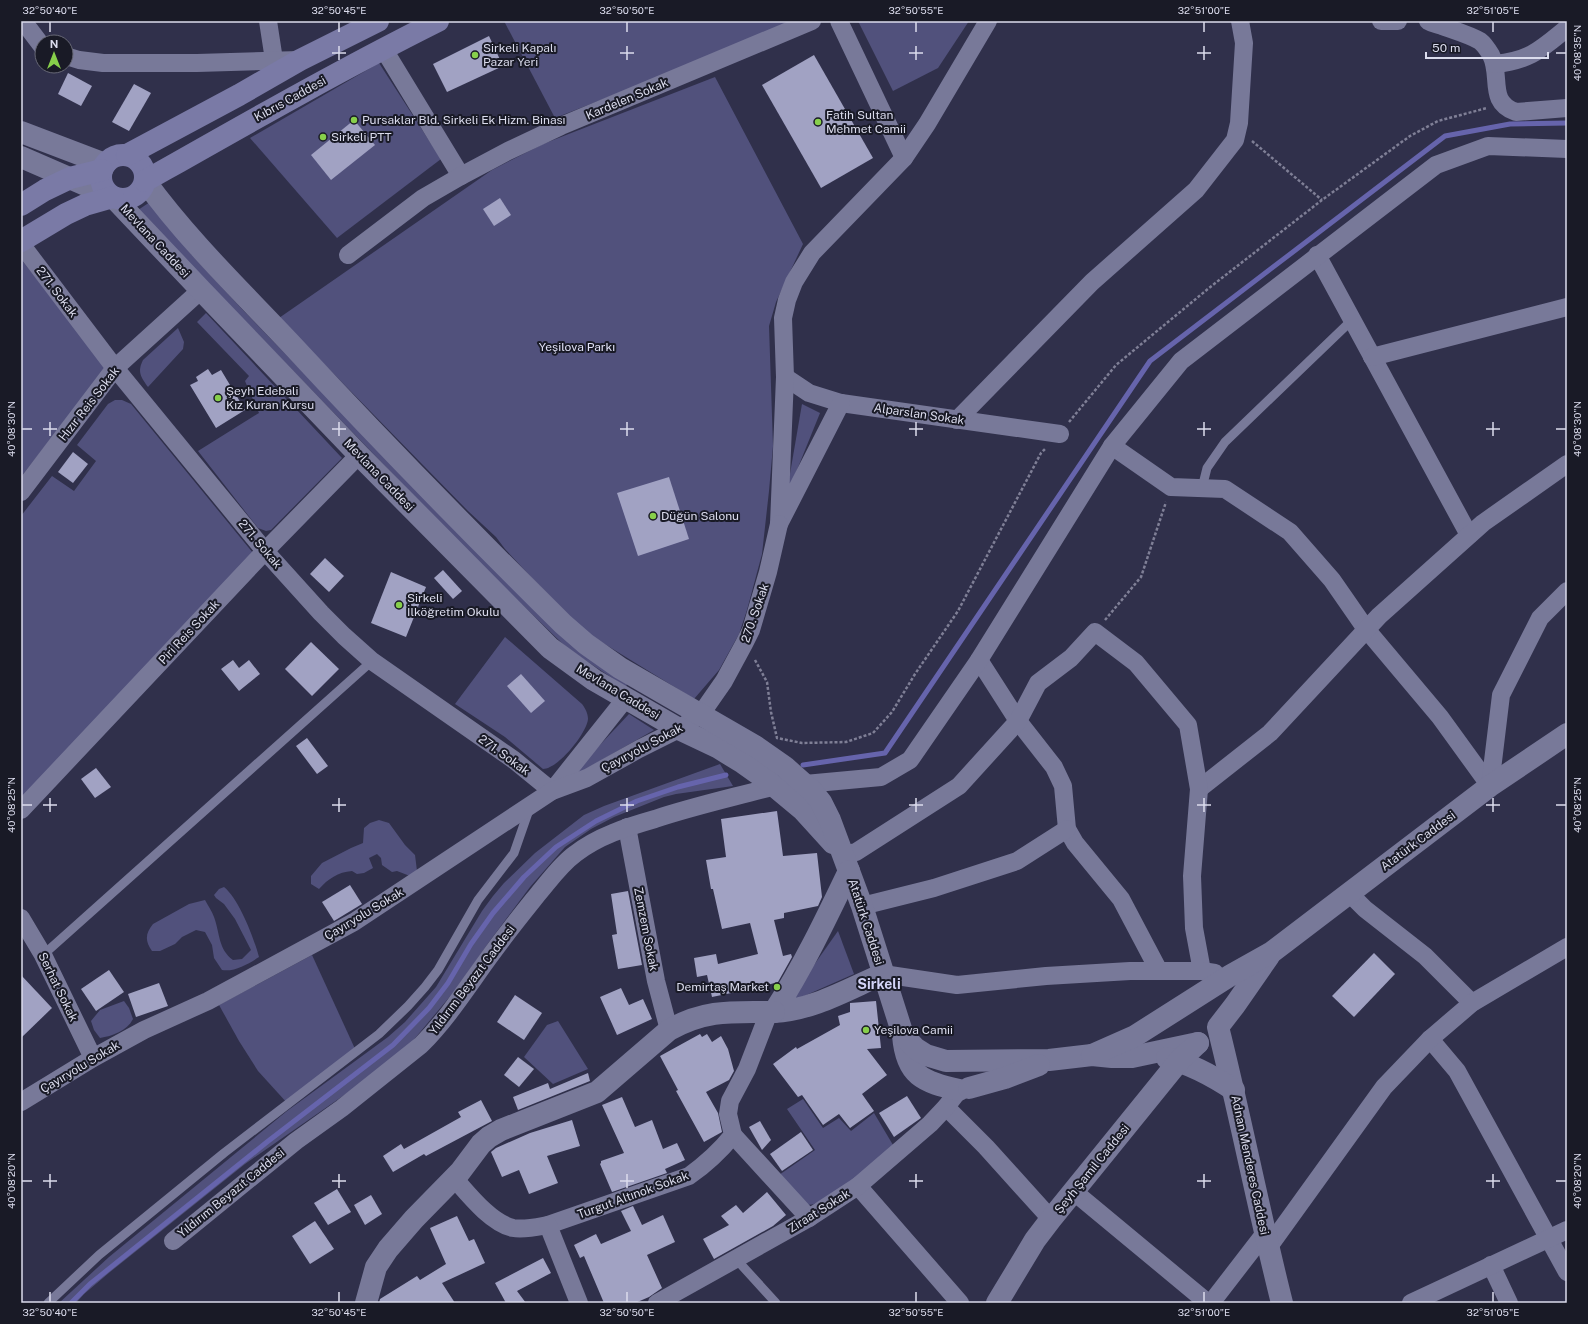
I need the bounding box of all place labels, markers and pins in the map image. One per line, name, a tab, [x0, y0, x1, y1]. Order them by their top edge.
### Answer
place label: Sirkeli Kapalı Pazar Yeri	[483, 41, 556, 69]
marker: Sirkeli Kapalı Pazar Yeri	[470, 50, 480, 60]
place label: Fatih Sultan Mehmet Camii	[826, 108, 906, 136]
place label: Pursaklar Bld. Sirkeli Ek Hizm. Binası	[362, 113, 566, 127]
marker: Pursaklar Bld. Sirkeli Ek Hizm. Binası	[349, 115, 359, 125]
marker: Fatih Sultan Mehmet Camii	[813, 117, 823, 127]
place label: Sirkeli PTT	[331, 130, 392, 144]
marker: Sirkeli PTT	[318, 132, 328, 142]
place label: Şeyh Edebali Kız Kuran Kursu	[226, 384, 314, 412]
marker: Şeyh Edebali Kız Kuran Kursu	[213, 393, 223, 403]
place label: Düğün Salonu	[661, 509, 739, 523]
marker: Düğün Salonu	[648, 511, 658, 521]
place label: Sirkeli İlköğretim Okulu	[407, 591, 500, 619]
marker: Sirkeli İlköğretim Okulu	[394, 600, 404, 610]
place label: Demirtaş Market	[676, 980, 769, 994]
marker: Demirtaş Market	[772, 982, 782, 992]
place label: Yeşilova Camii	[874, 1023, 953, 1037]
marker: Yeşilova Camii	[861, 1025, 871, 1035]

